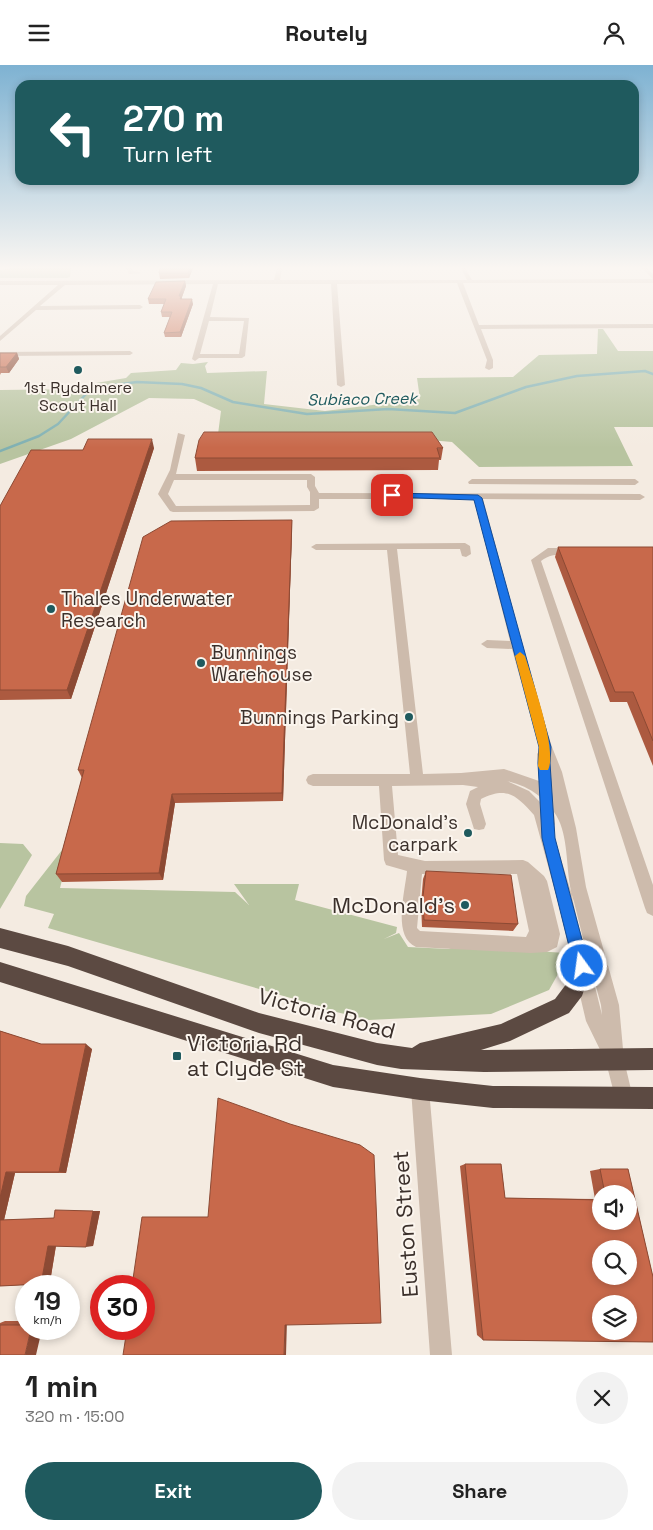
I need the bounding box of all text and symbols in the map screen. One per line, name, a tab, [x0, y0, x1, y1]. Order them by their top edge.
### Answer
icon: menu	[25, 19, 53, 47]
text: Routely	[285, 19, 368, 47]
icon: person	[600, 19, 628, 47]
text: 270 m	[123, 97, 224, 141]
icon: left	[40, 100, 105, 165]
text: Turn left	[123, 140, 213, 168]
marker: 1st Rydalmere Scout Hall	[72, 364, 84, 376]
place label: 1st Rydalmere Scout Hall	[24, 377, 132, 416]
water label: Subiaco Creek	[307, 388, 420, 410]
pin	[371, 474, 413, 516]
icon: arrive	[378, 481, 406, 509]
place label: Thales Underwater Research	[61, 586, 233, 633]
marker: Thales Underwater Research	[45, 603, 57, 615]
place label: Bunnings Warehouse	[211, 640, 313, 687]
marker: Bunnings Warehouse	[195, 657, 207, 669]
place label: Bunnings Parking	[240, 705, 399, 730]
marker: Bunnings Parking	[403, 711, 415, 723]
place label: McDonald's carpark	[352, 810, 458, 857]
marker: McDonald's carpark	[462, 827, 474, 839]
place label: McDonald's	[332, 891, 455, 919]
marker: McDonald's	[459, 899, 471, 911]
position arrow	[555, 939, 607, 991]
street label: Victoria Road	[255, 981, 399, 1045]
place label: Victoria Rd at Clyde St	[187, 1029, 304, 1082]
marker: Victoria Rd at Clyde St	[171, 1050, 183, 1062]
street label: Euston Street	[386, 1150, 424, 1298]
map controls	[592, 1185, 637, 1340]
button: sound	[592, 1185, 637, 1230]
button: search	[592, 1240, 637, 1285]
speed limit sign: 30	[90, 1275, 155, 1340]
text: 19	[34, 1285, 61, 1317]
button: layers	[592, 1295, 637, 1340]
text: km/h	[33, 1312, 62, 1328]
text: 1 min	[25, 1367, 98, 1406]
button: close	[576, 1372, 628, 1424]
text: 320 m · 15:00	[25, 1406, 125, 1427]
button: Exit	[25, 1462, 322, 1520]
button: Share	[332, 1462, 628, 1520]

